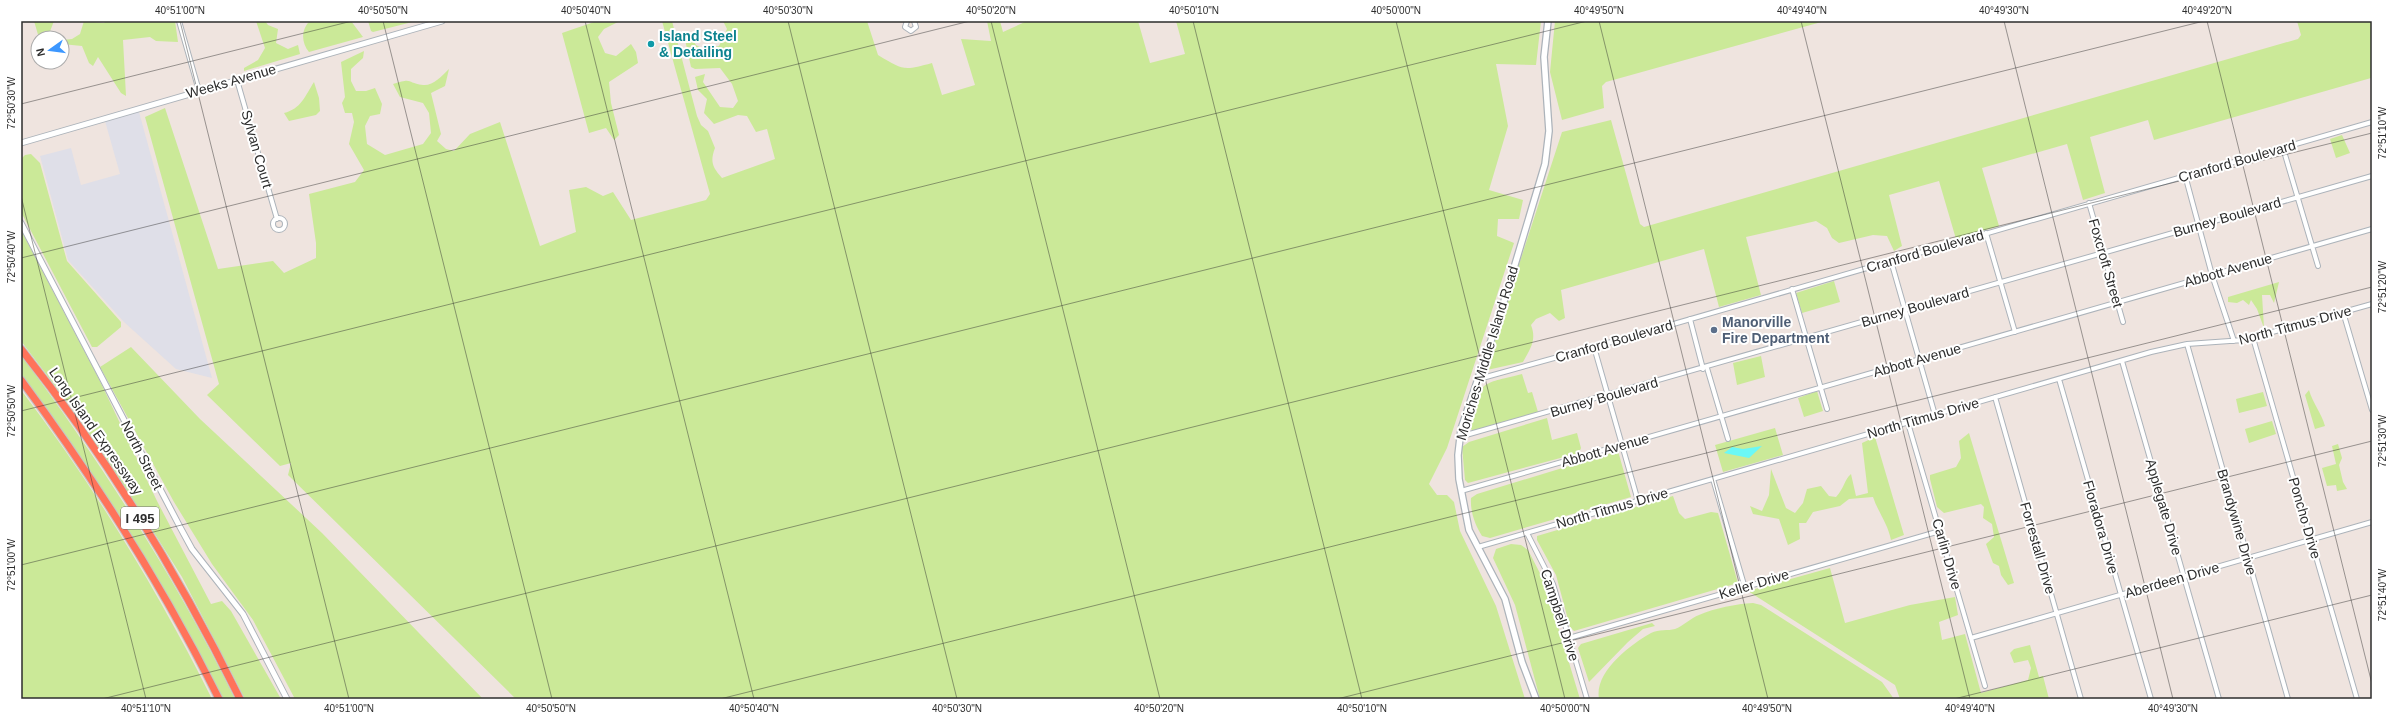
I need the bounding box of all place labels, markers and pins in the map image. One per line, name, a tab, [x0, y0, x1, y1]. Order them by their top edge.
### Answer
place label: Island Steel & Detailing	[659, 28, 737, 60]
marker: Island Steel & Detailing	[646, 39, 656, 49]
place label: Manorville Fire Department	[1722, 314, 1830, 346]
marker: Manorville Fire Department	[1709, 325, 1719, 335]

